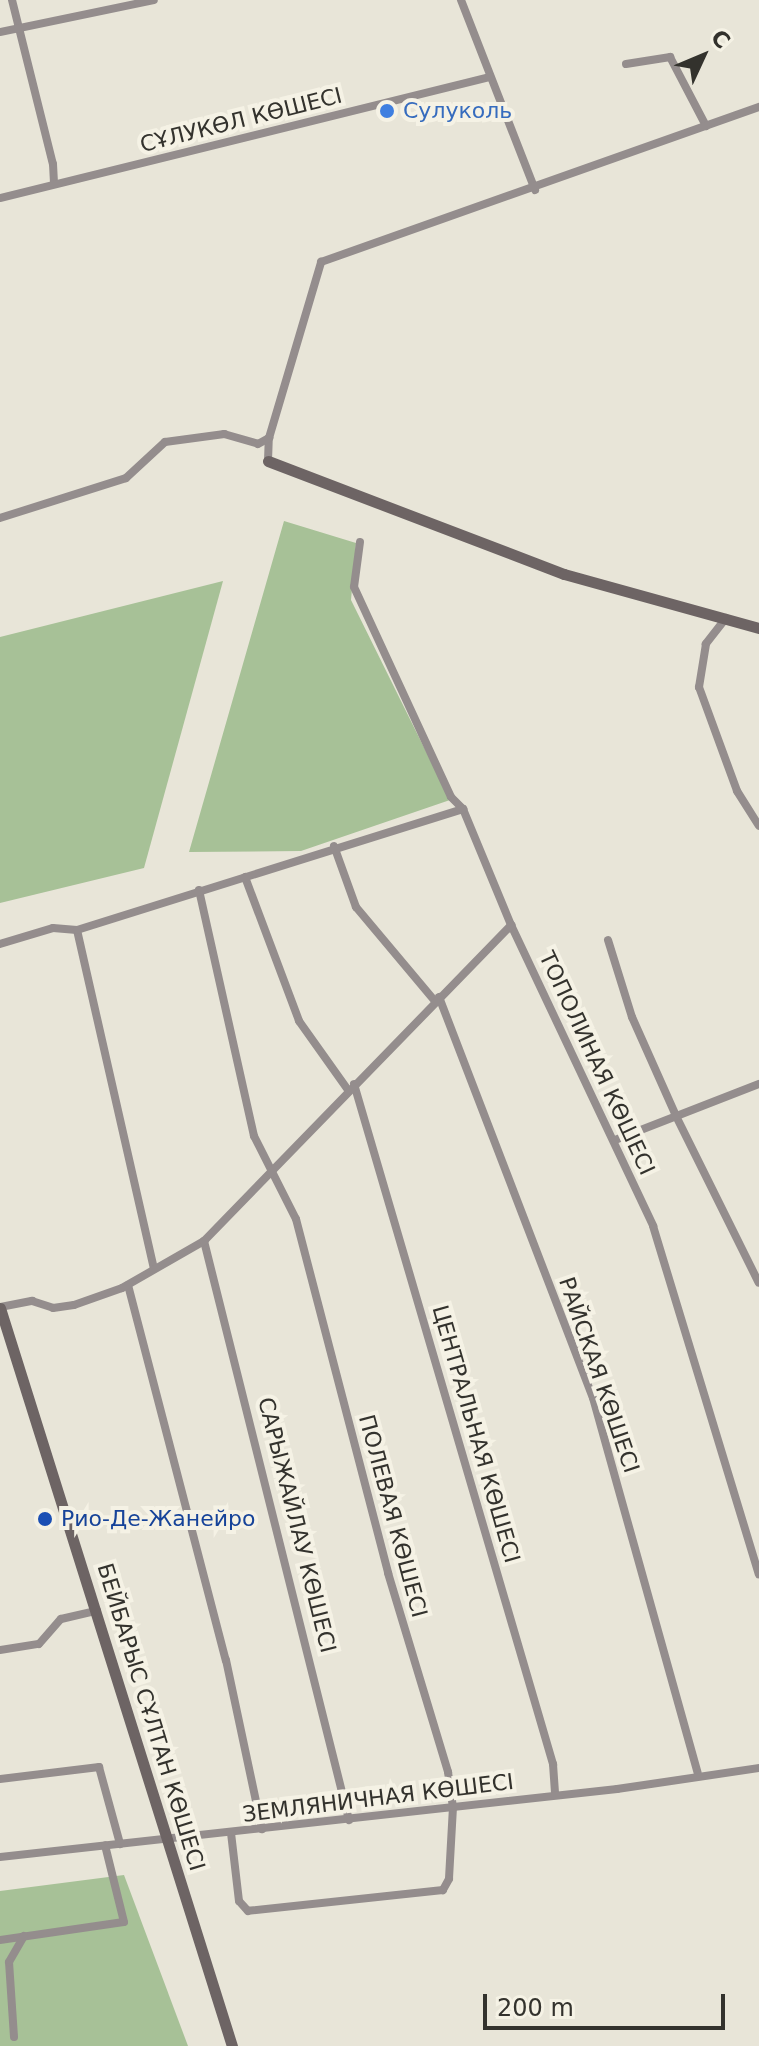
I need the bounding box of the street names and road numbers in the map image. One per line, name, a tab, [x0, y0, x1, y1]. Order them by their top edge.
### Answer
street label: СҰЛУКӨЛ КӨШЕСІ	[137, 82, 345, 158]
street label: ТОПОЛИНАЯ КӨШЕСІ	[534, 947, 660, 1179]
street label: РАЙСКАЯ КӨШЕСІ	[553, 1274, 645, 1476]
street label: ЦЕНТРАЛЬНАЯ КӨШЕСІ	[427, 1302, 525, 1566]
street label: САРЫЖАЙЛАУ КӨШЕСІ	[252, 1394, 342, 1656]
street label: ПОЛЕВАЯ КӨШЕСІ	[353, 1412, 433, 1620]
street label: БЕЙБАРЫС СҰЛТАН КӨШЕСІ	[92, 1560, 210, 1874]
street label: ЗЕМЛЯНИЧНАЯ КӨШЕСІ	[241, 1768, 515, 1828]

